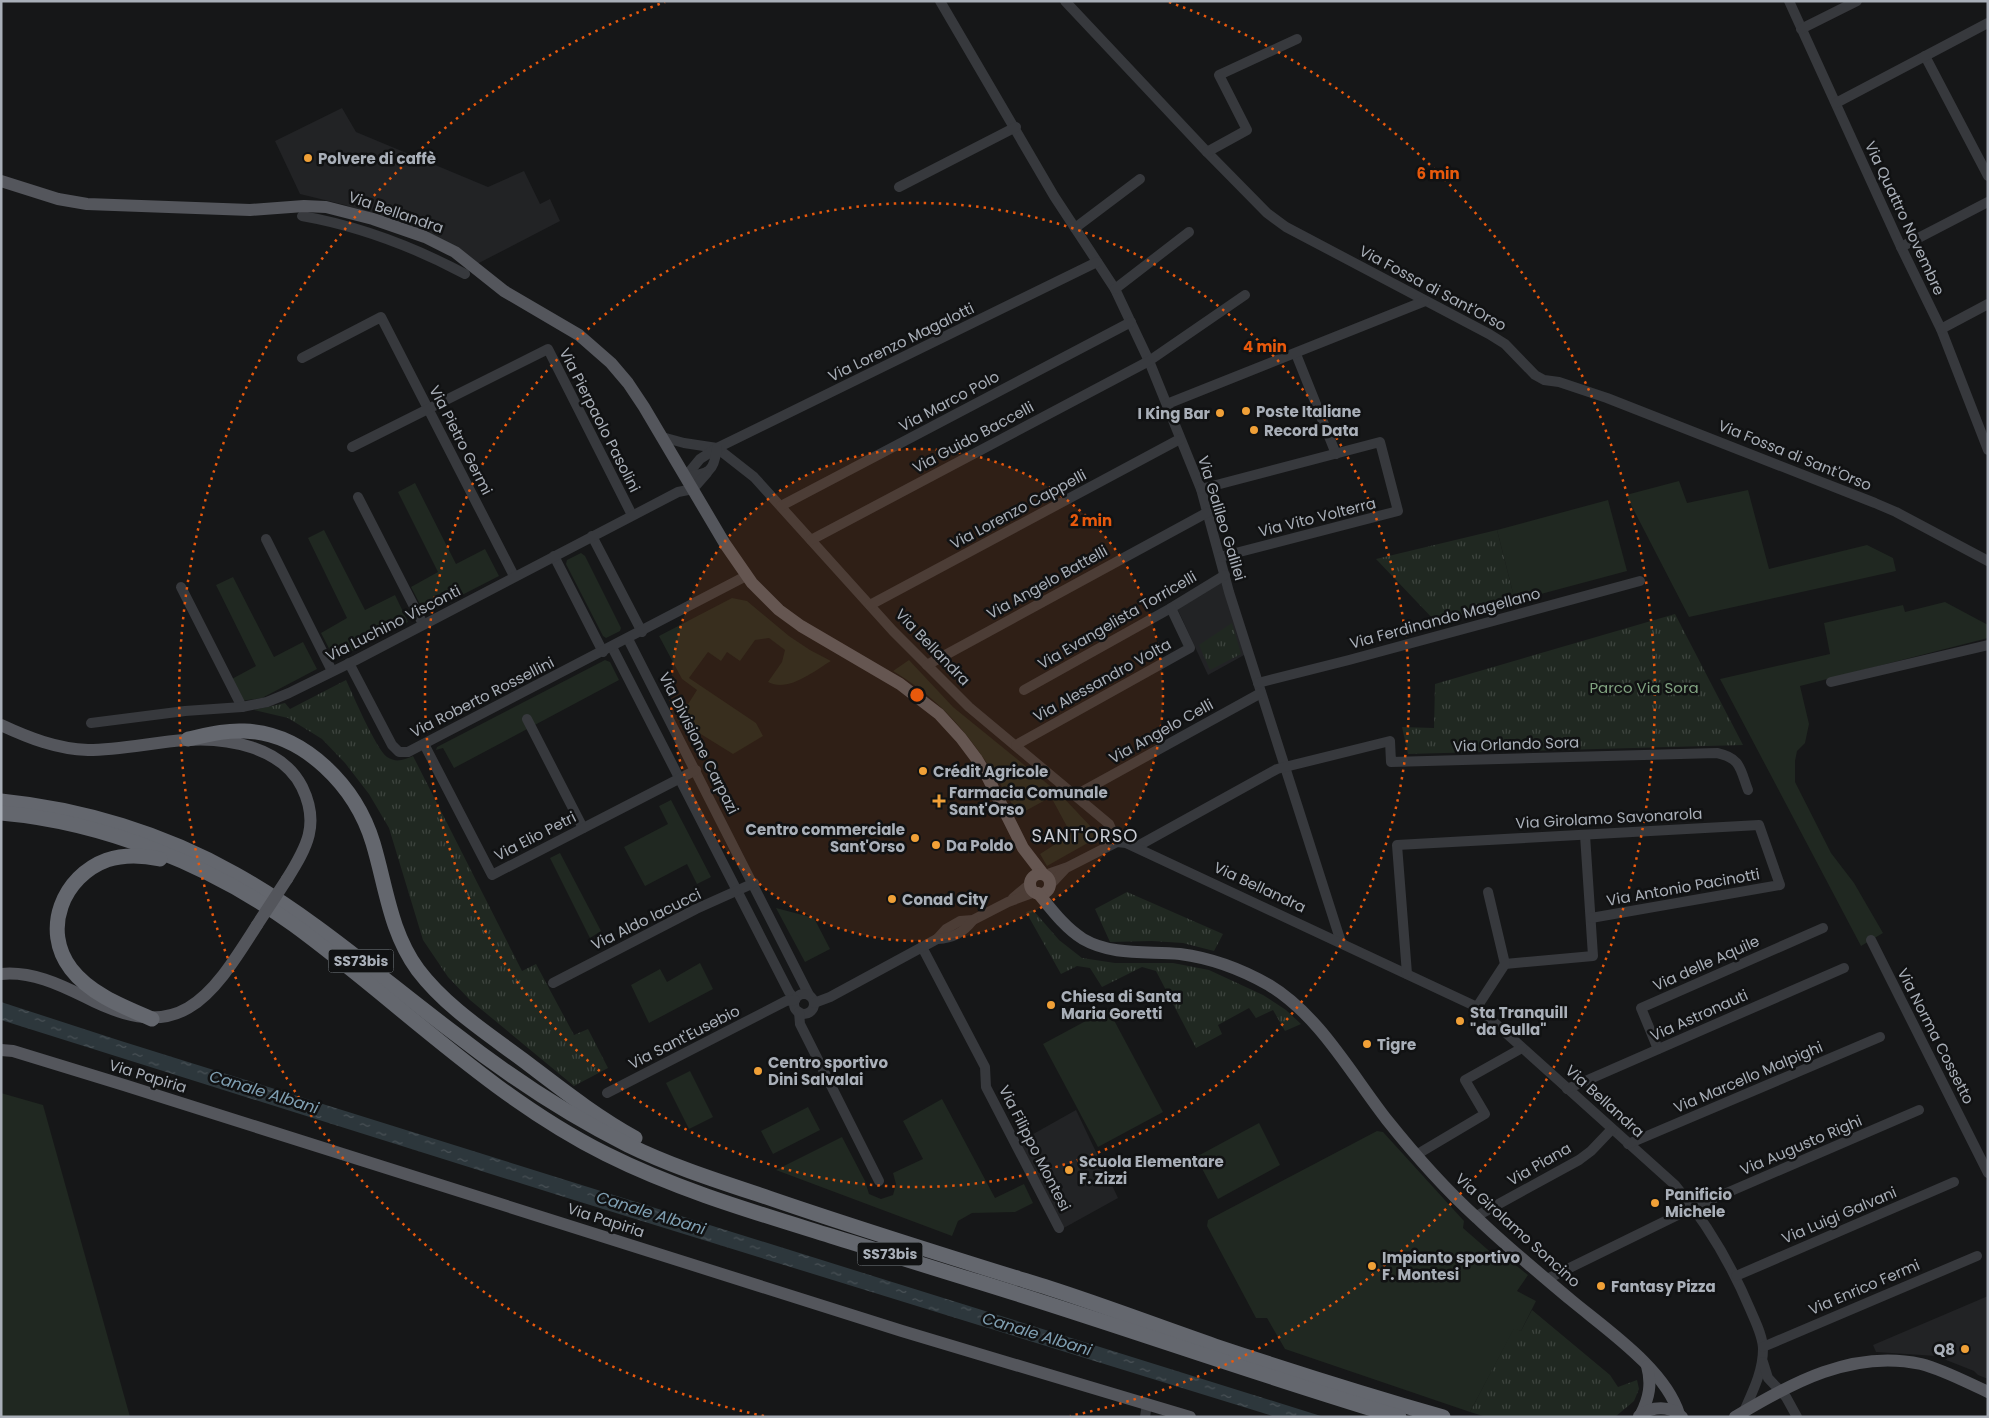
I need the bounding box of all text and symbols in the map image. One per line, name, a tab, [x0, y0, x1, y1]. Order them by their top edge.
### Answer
street label: Via Quattro Novembre	[1860, 137, 1950, 299]
place label: Polvere di caffè	[318, 148, 436, 169]
marker: Polvere di caffè	[302, 152, 314, 164]
text: 6 min	[1416, 163, 1460, 184]
street label: Via Bellandra	[346, 186, 446, 238]
street label: Via Fossa di Sant'Orso	[1356, 240, 1510, 336]
street label: Via Lorenzo Magalotti	[824, 297, 978, 387]
text: 4 min	[1243, 336, 1287, 357]
street label: Via Pierpaolo Pasolini	[554, 344, 646, 496]
street label: Via Marco Polo	[895, 366, 1003, 436]
street label: Via Pietro Germi	[424, 382, 498, 498]
street label: Via Guido Baccelli	[909, 396, 1037, 478]
place label: Poste Italiane	[1256, 401, 1361, 422]
place label: I King Bar	[1138, 403, 1211, 424]
marker: Poste Italiane	[1240, 405, 1252, 417]
marker: I King Bar	[1214, 407, 1226, 419]
street label: Via Fossa di Sant'Orso	[1715, 415, 1875, 495]
place label: Record Data	[1264, 420, 1359, 441]
marker: Record Data	[1248, 424, 1260, 436]
street label: Via Galileo Galilei	[1193, 453, 1251, 583]
street label: Via Lorenzo Cappelli	[946, 464, 1090, 554]
street label: Via Vito Volterra	[1256, 492, 1378, 542]
text: 2 min	[1070, 510, 1112, 531]
street label: Via Angelo Battelli	[983, 540, 1111, 624]
street label: Via Evangelista Torricelli	[1034, 566, 1200, 674]
street label: Via Luchino Visconti	[322, 580, 464, 666]
street label: Via Ferdinando Magellano	[1347, 582, 1543, 654]
street label: Via Bellandra	[891, 604, 975, 690]
street label: Via Alessandro Volta	[1029, 633, 1175, 727]
street label: Via Roberto Rossellini	[406, 652, 558, 742]
street label: Via Divisione Carpazi	[654, 669, 744, 817]
park label: Parco Via Sora	[1589, 677, 1699, 698]
centre of rings	[908, 686, 926, 704]
street label: Via Angelo Celli	[1105, 694, 1217, 768]
street label: Via Orlando Sora	[1452, 731, 1580, 757]
place label: Crédit Agricole	[933, 761, 1048, 782]
marker: Crédit Agricole	[917, 765, 929, 777]
place label: Farmacia Comunale Sant'Orso	[949, 782, 1108, 820]
marker: Farmacia Comunale Sant'Orso	[933, 795, 945, 807]
street label: Via Girolamo Savonarola	[1515, 803, 1703, 833]
street label: Via Elio Petri	[490, 806, 580, 866]
place label: Centro commerciale Sant'Orso	[746, 819, 905, 857]
district label: SANT'ORSO	[1032, 823, 1138, 848]
marker: Centro commerciale Sant'Orso	[909, 832, 921, 844]
place label: Da Poldo	[946, 835, 1014, 856]
marker: Da Poldo	[930, 839, 942, 851]
street label: Via Bellandra	[1210, 856, 1310, 918]
street label: Via Antonio Pacinotti	[1605, 863, 1761, 911]
street label: Via Aldo Iacucci	[587, 883, 705, 955]
place label: Conad City	[902, 889, 989, 910]
marker: Conad City	[886, 893, 898, 905]
street label: Via delle Aquile	[1649, 930, 1763, 996]
road number: SS73bis	[328, 949, 394, 972]
street label: Via Norma Cossetto	[1893, 964, 1979, 1108]
street label: Via Astronauti	[1647, 984, 1751, 1046]
place label: Chiesa di Santa Maria Goretti	[1061, 986, 1182, 1024]
marker: Chiesa di Santa Maria Goretti	[1045, 999, 1057, 1011]
street label: Via Sant'Eusebio	[625, 1000, 743, 1074]
place label: Sta Tranquill "da Gulla"	[1470, 1002, 1568, 1040]
marker: Sta Tranquill "da Gulla"	[1454, 1015, 1466, 1027]
place label: Tigre	[1377, 1034, 1416, 1055]
street label: Via Marcello Malpighi	[1670, 1036, 1826, 1118]
marker: Tigre	[1361, 1038, 1373, 1050]
place label: Centro sportivo Dini Salvalai	[768, 1052, 888, 1090]
street label: Via Papiria	[107, 1054, 189, 1098]
street label: Via Bellandra	[1561, 1060, 1649, 1142]
water label: Canale Albani	[206, 1064, 323, 1120]
marker: Centro sportivo Dini Salvalai	[752, 1065, 764, 1077]
street label: Via Filippo Montesi	[994, 1081, 1076, 1215]
street label: Via Augusto Righi	[1737, 1110, 1865, 1180]
street label: Via Piana	[1503, 1137, 1575, 1191]
place label: Scuola Elementare F. Zizzi	[1079, 1151, 1224, 1189]
marker: Scuola Elementare F. Zizzi	[1063, 1164, 1075, 1176]
street label: Via Girolamo Soncino	[1451, 1168, 1585, 1292]
street label: Via Luigi Galvani	[1778, 1181, 1900, 1249]
place label: Panificio Michele	[1665, 1184, 1732, 1222]
water label: Canale Albani	[593, 1185, 710, 1241]
marker: Panificio Michele	[1649, 1197, 1661, 1209]
street label: Via Papiria	[565, 1198, 647, 1242]
road number: SS73bis	[858, 1242, 922, 1266]
place label: Impianto sportivo F. Montesi	[1382, 1247, 1520, 1285]
street label: Via Enrico Fermi	[1805, 1254, 1923, 1320]
marker: Impianto sportivo F. Montesi	[1366, 1260, 1378, 1272]
place label: Fantasy Pizza	[1611, 1276, 1716, 1297]
marker: Fantasy Pizza	[1595, 1280, 1607, 1292]
water label: Canale Albani	[979, 1306, 1096, 1362]
place label: Q8	[1933, 1339, 1955, 1360]
marker: Q8	[1959, 1343, 1971, 1355]

